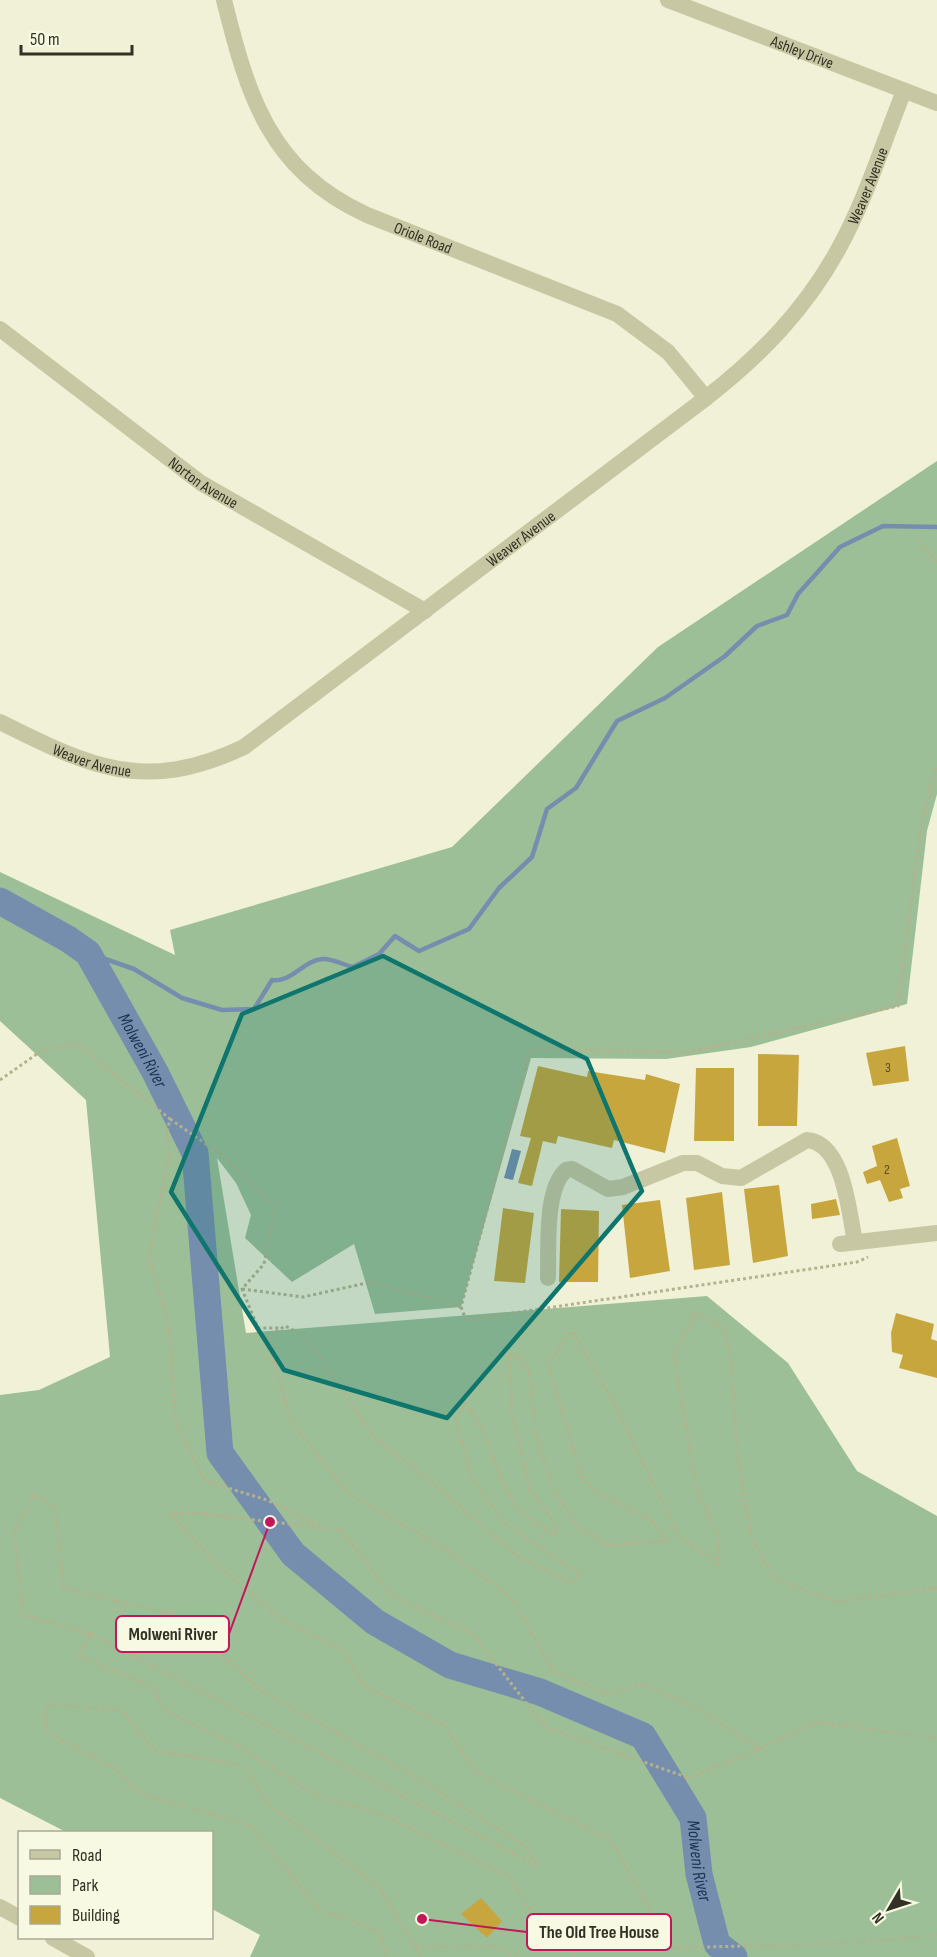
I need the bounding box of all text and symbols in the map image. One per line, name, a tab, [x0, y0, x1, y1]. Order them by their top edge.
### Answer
scale bar	[21, 18, 132, 56]
text: 50 m	[30, 29, 60, 50]
street label: Ashley Drive	[767, 32, 836, 73]
street label: Weaver Avenue	[844, 145, 893, 228]
street label: Oriole Road	[391, 219, 454, 259]
street label: Norton Avenue	[164, 454, 241, 513]
street label: Weaver Avenue	[483, 507, 560, 571]
street label: Weaver Avenue	[49, 740, 132, 782]
water label: Molweni River	[113, 1010, 171, 1092]
house number: 3	[885, 1059, 891, 1076]
house number: 2	[884, 1161, 890, 1178]
callout: Molweni River	[116, 1616, 229, 1652]
text: Molweni River	[129, 1624, 218, 1645]
water label: Molweni River	[682, 1819, 716, 1905]
legend	[18, 1831, 213, 1939]
text: Road	[72, 1845, 102, 1866]
text: Park	[72, 1875, 98, 1896]
north arrow	[859, 1879, 919, 1939]
text: Building	[72, 1905, 120, 1926]
text: N	[868, 1908, 889, 1927]
callout: The Old Tree House	[527, 1914, 671, 1950]
text: The Old Tree House	[539, 1922, 659, 1943]

